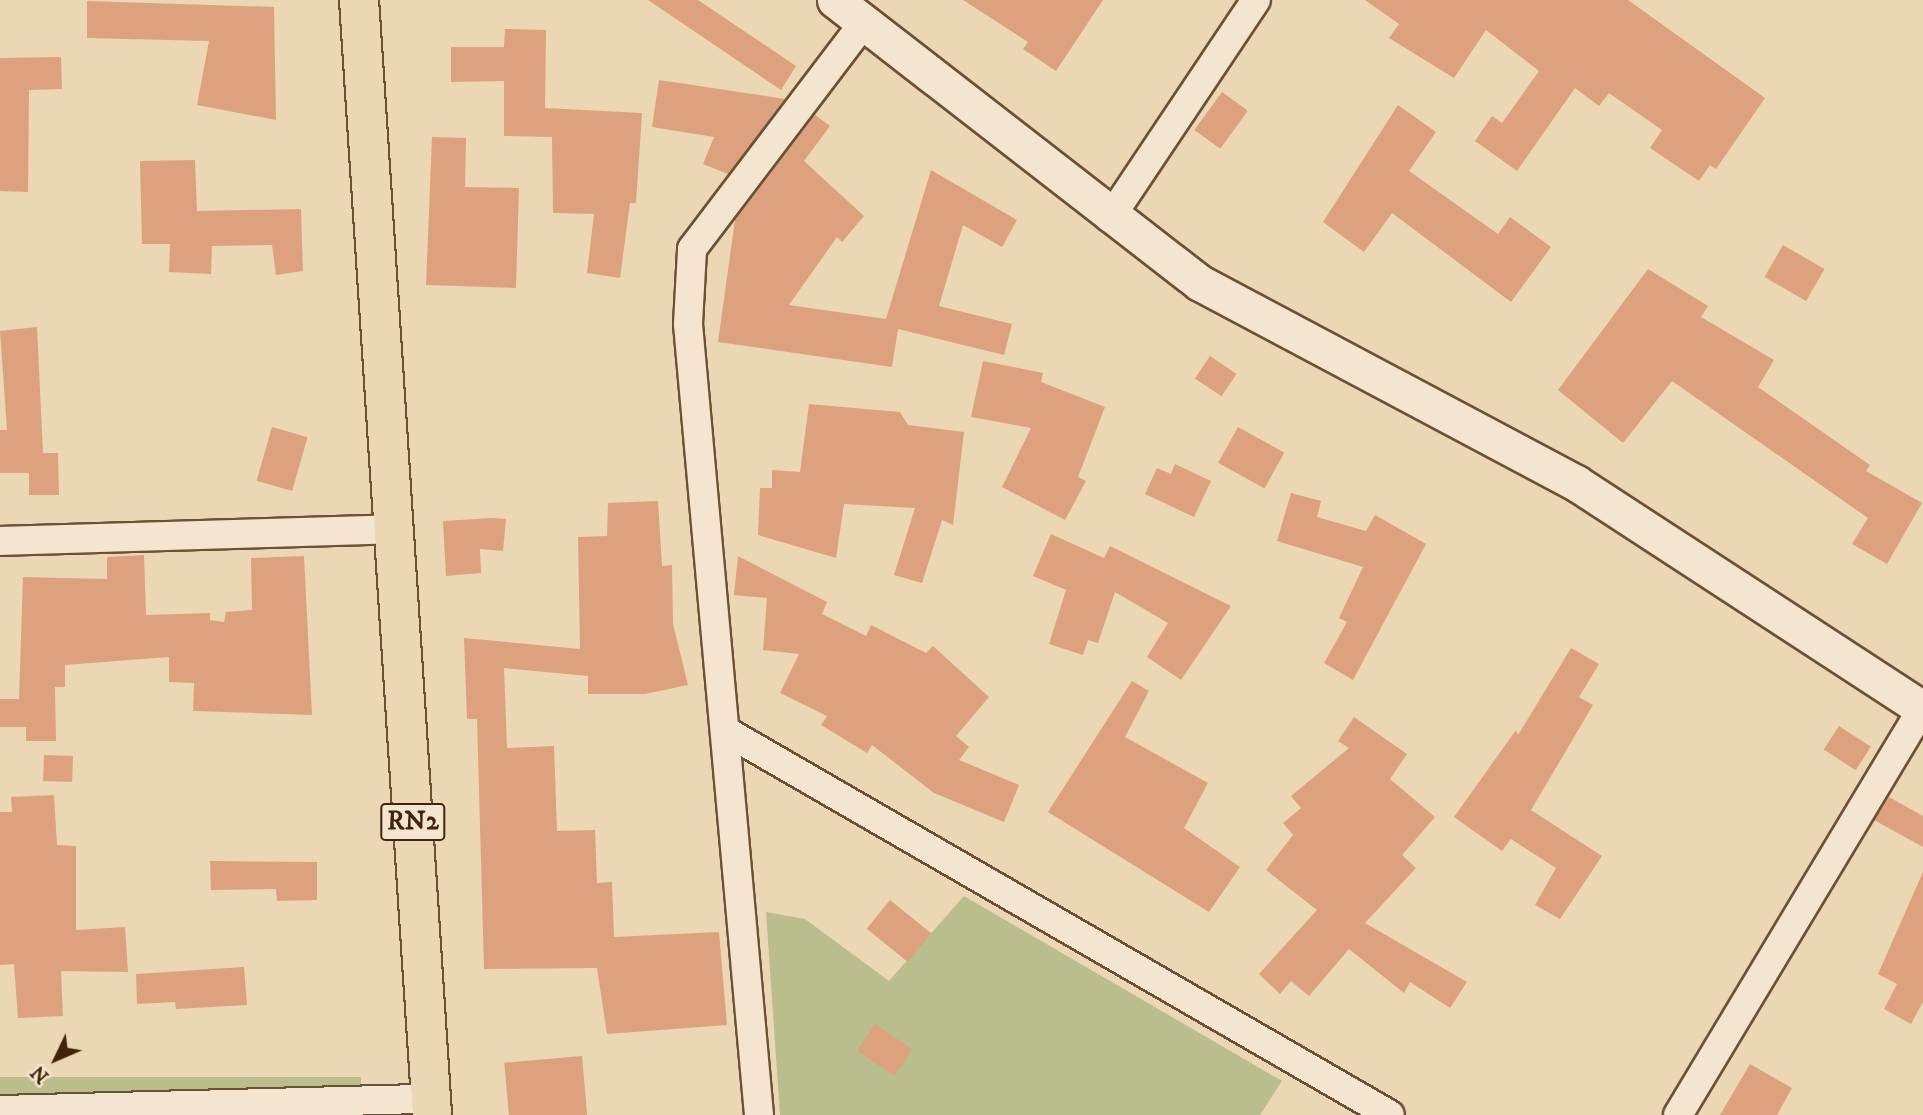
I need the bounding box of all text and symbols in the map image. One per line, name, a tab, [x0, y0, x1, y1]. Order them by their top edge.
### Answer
road number: RN2	[380, 800, 446, 844]
north arrow	[21, 1024, 91, 1094]
text: N	[27, 1060, 54, 1088]

